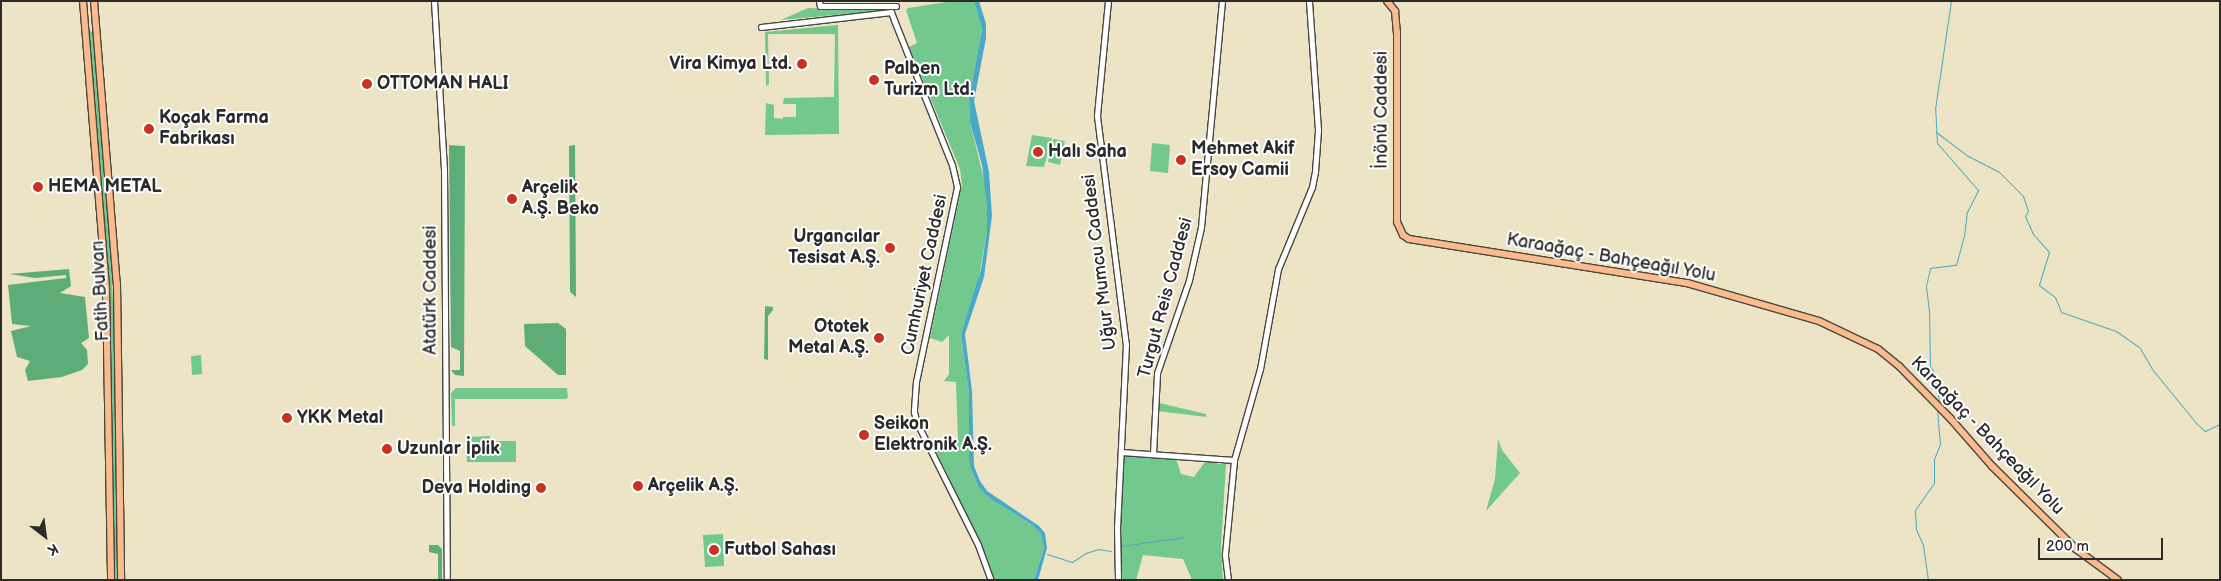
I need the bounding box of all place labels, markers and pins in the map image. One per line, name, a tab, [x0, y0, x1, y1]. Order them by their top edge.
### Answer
place label: Vira Kimya Ltd.	[669, 53, 792, 75]
marker: Vira Kimya Ltd.	[796, 58, 808, 70]
place label: Palben Turizm Ltd.	[884, 59, 974, 102]
place label: OTTOMAN HALI	[377, 73, 509, 95]
marker: Palben Turizm Ltd.	[868, 74, 880, 86]
marker: OTTOMAN HALI	[361, 78, 373, 90]
place label: Koçak Farma Fabrikası	[159, 108, 269, 150]
marker: Koçak Farma Fabrikası	[143, 123, 155, 135]
place label: Mehmet Akif Ersoy Camii	[1191, 139, 1295, 182]
place label: Halı Saha	[1048, 141, 1127, 163]
marker: Halı Saha	[1032, 146, 1044, 158]
marker: Mehmet Akif Ersoy Camii	[1175, 154, 1187, 166]
place label: HEMA METAL	[48, 176, 162, 198]
place label: Arçelik A.Ş. Beko	[522, 178, 599, 220]
marker: HEMA METAL	[32, 181, 44, 193]
marker: Arçelik A.Ş. Beko	[506, 193, 518, 205]
place label: Urgancılar Tesisat A.Ş.	[788, 227, 880, 270]
marker: Urgancılar Tesisat A.Ş.	[884, 242, 896, 254]
place label: Ototek Metal A.Ş.	[788, 317, 869, 359]
marker: Ototek Metal A.Ş.	[873, 332, 885, 344]
place label: YKK Metal	[297, 407, 383, 429]
marker: YKK Metal	[281, 412, 293, 424]
place label: Seikon Elektronik A.Ş.	[874, 414, 992, 456]
marker: Seikon Elektronik A.Ş.	[858, 429, 870, 441]
place label: Uzunlar İplik	[397, 438, 500, 460]
marker: Uzunlar İplik	[381, 443, 393, 455]
place label: Arçelik A.Ş.	[648, 475, 739, 497]
place label: Deva Holding	[421, 477, 531, 499]
marker: Arçelik A.Ş.	[632, 480, 644, 492]
marker: Deva Holding	[535, 482, 547, 494]
place label: Futbol Sahası	[724, 539, 836, 561]
marker: Futbol Sahası	[708, 544, 720, 556]

